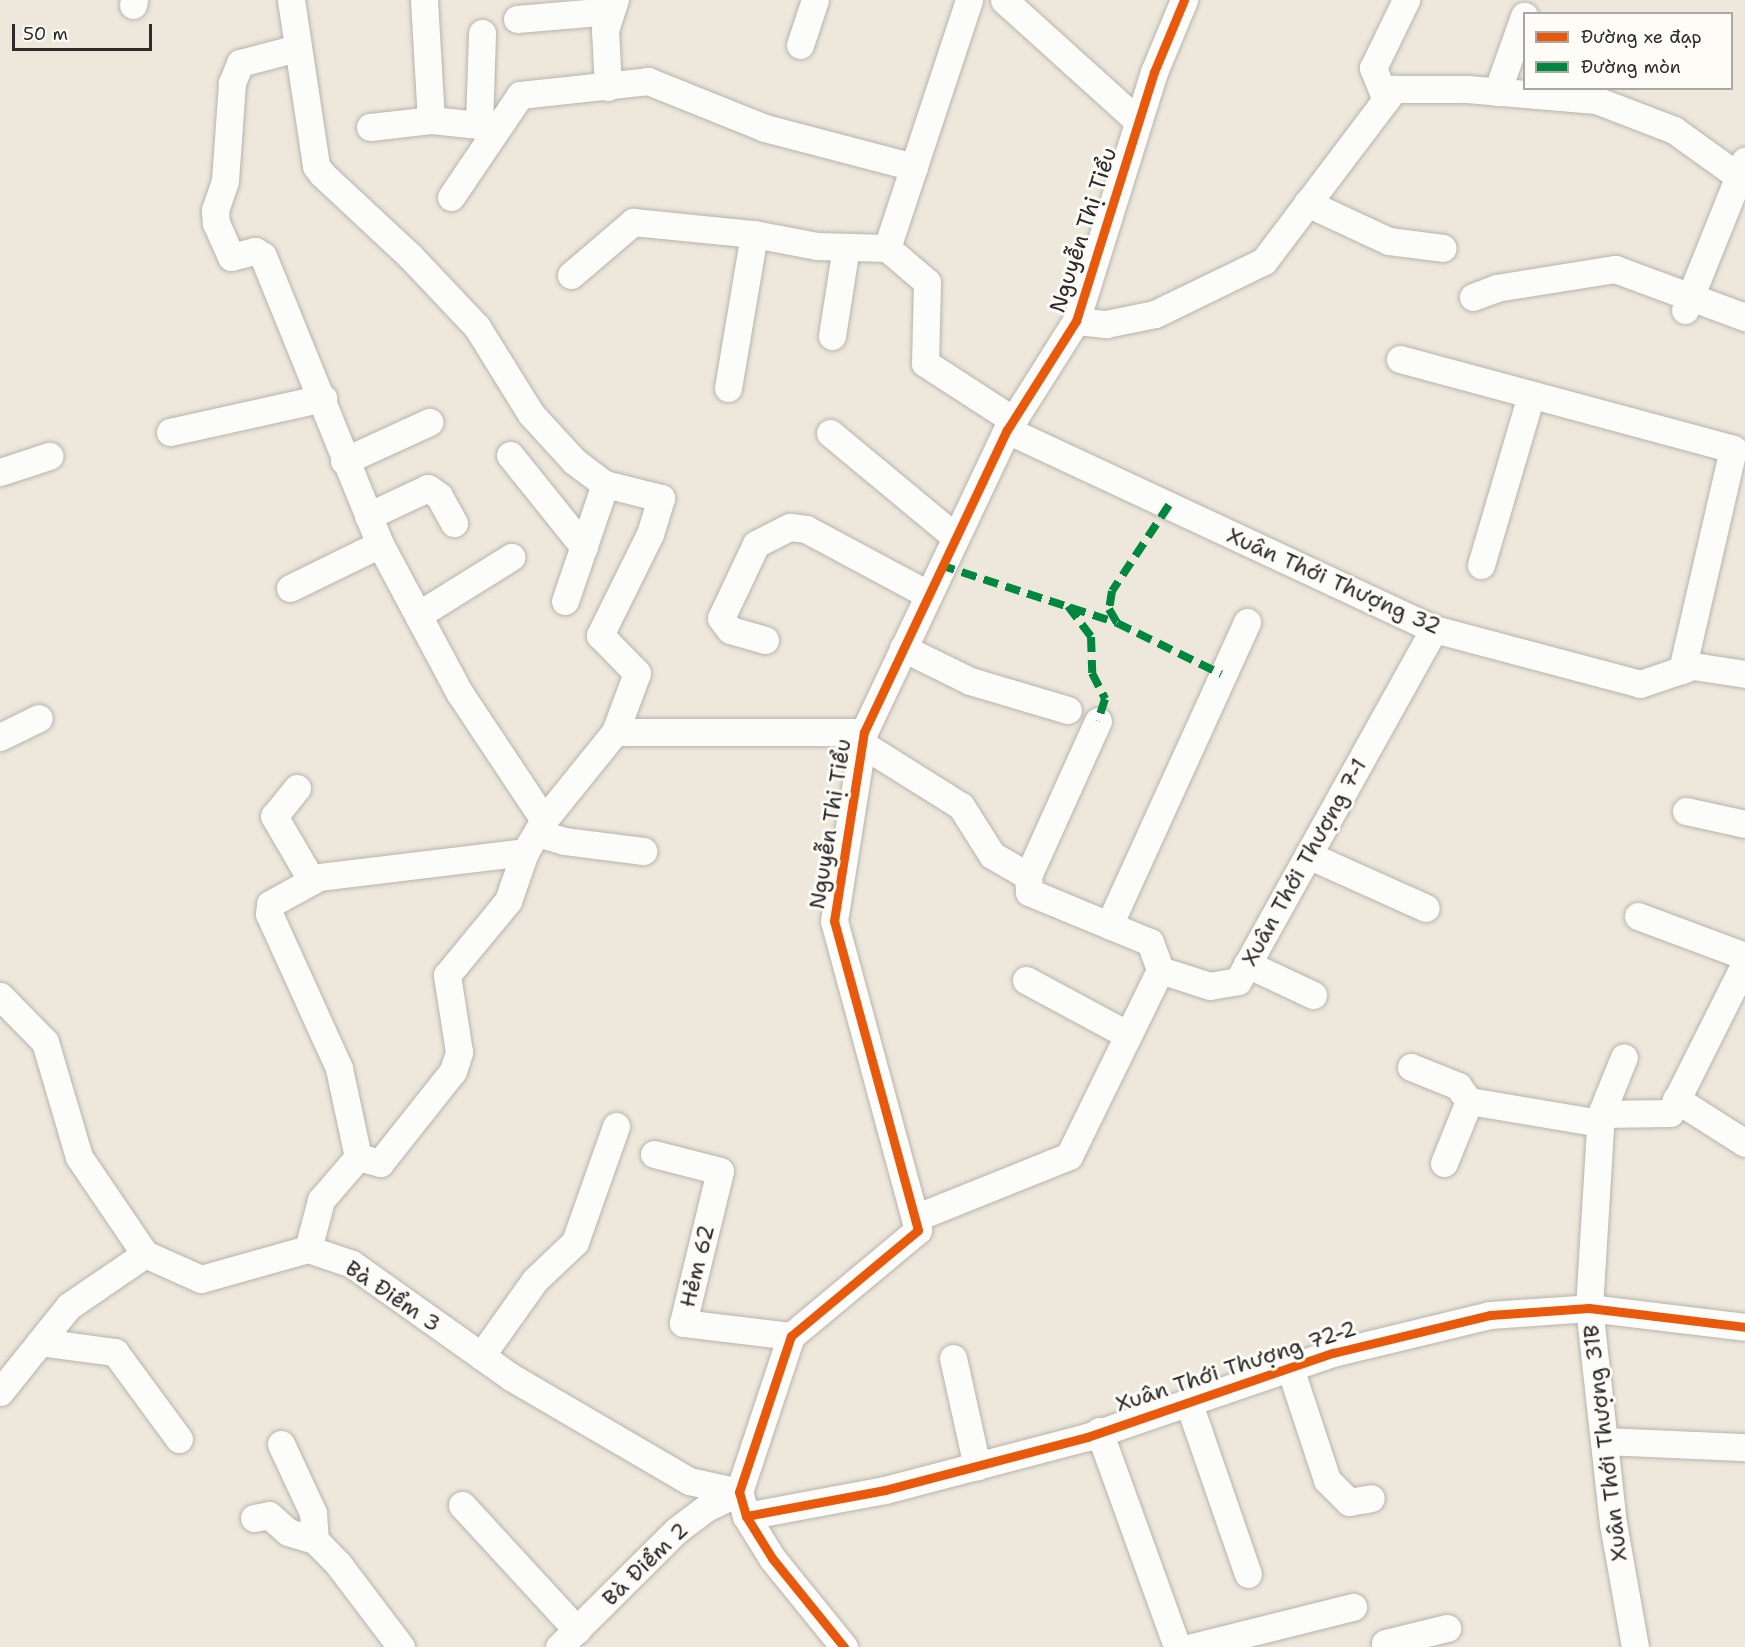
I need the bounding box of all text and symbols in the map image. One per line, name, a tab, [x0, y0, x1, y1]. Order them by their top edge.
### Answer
scale bar	[15, 12, 154, 50]
legend	[1523, 12, 1733, 90]
text: 50 m	[23, 22, 68, 46]
text: Đường xe đạp	[1581, 25, 1702, 49]
text: Đường mòn	[1581, 55, 1681, 79]
street label: Nguyễn Thị Tiểu	[1044, 144, 1122, 316]
street label: Xuân Thới Thượng 32	[1223, 522, 1445, 640]
street label: Nguyễn Thị Tiểu	[803, 737, 857, 911]
street label: Xuân Thới Thượng 7-1	[1236, 754, 1372, 970]
street label: Hẻm 62	[674, 1222, 720, 1310]
street label: Bà Điểm 3	[340, 1255, 446, 1337]
street label: Xuân Thới Thượng 72-2	[1112, 1315, 1360, 1417]
street label: Xuân Thới Thượng 31B	[1577, 1323, 1633, 1563]
street label: Bà Điểm 2	[597, 1517, 693, 1611]

